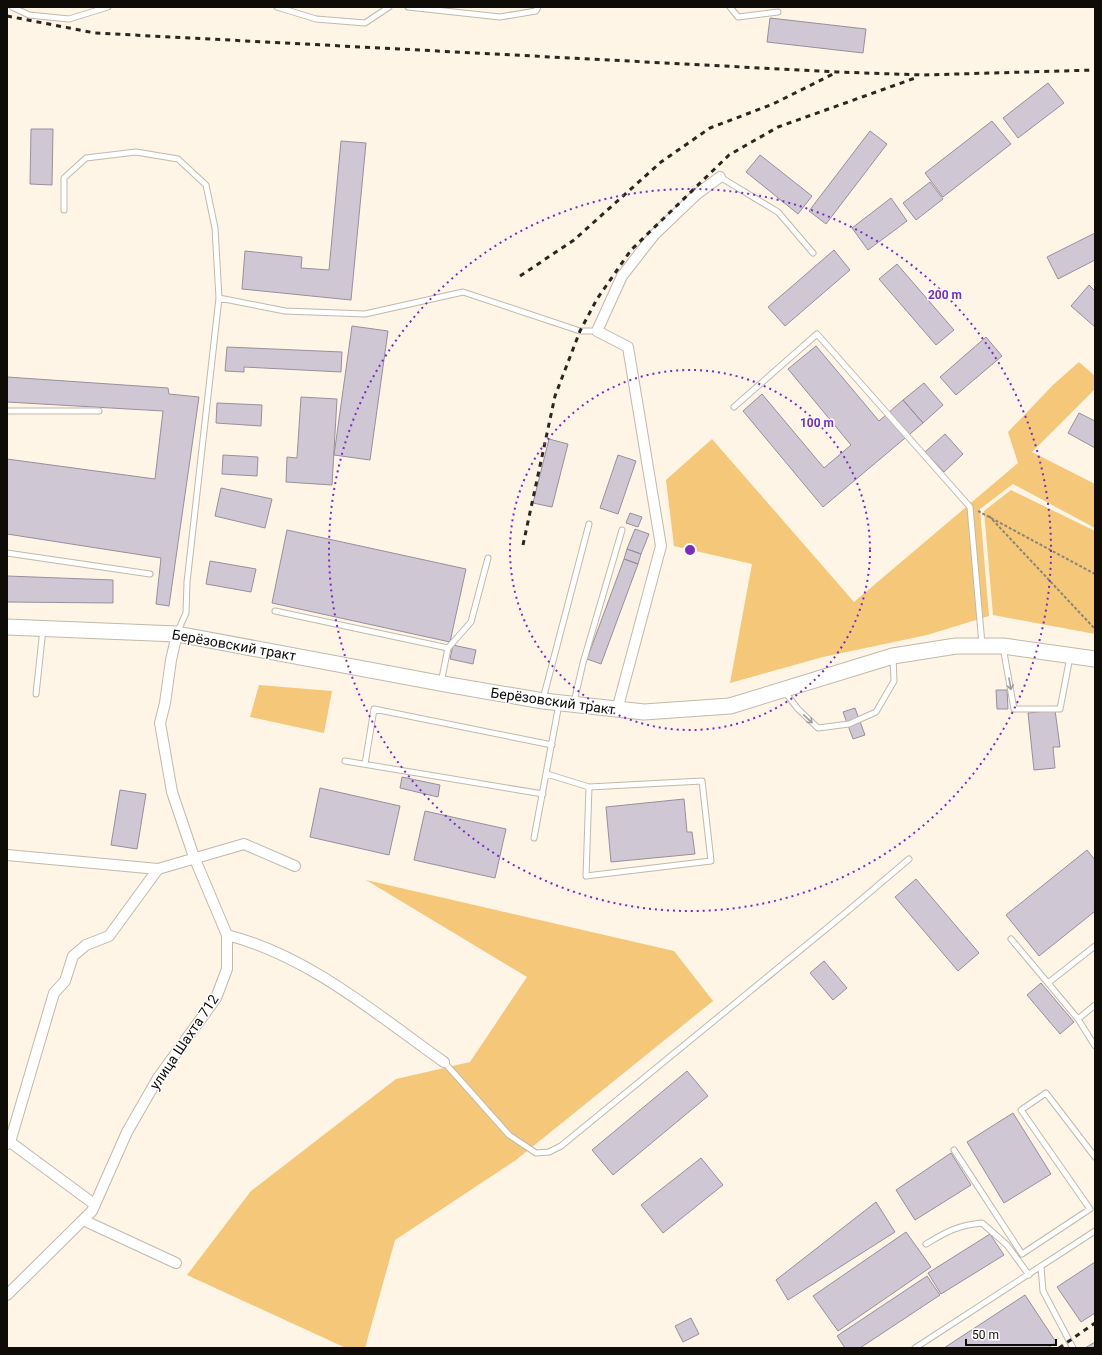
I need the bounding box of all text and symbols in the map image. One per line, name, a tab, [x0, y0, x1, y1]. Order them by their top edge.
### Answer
text: 200 m	[928, 288, 962, 302]
text: 100 m	[800, 416, 834, 430]
centre of rings	[683, 543, 697, 557]
street label: Берёзовский тракт	[171, 626, 298, 664]
one-way arrow	[1006, 678, 1014, 691]
street label: Берёзовский тракт	[490, 684, 617, 718]
one-way arrow	[803, 714, 813, 723]
street label: улица Шахта 712	[146, 991, 222, 1092]
scale bar	[966, 1321, 1056, 1347]
text: 50 m	[972, 1328, 999, 1342]

